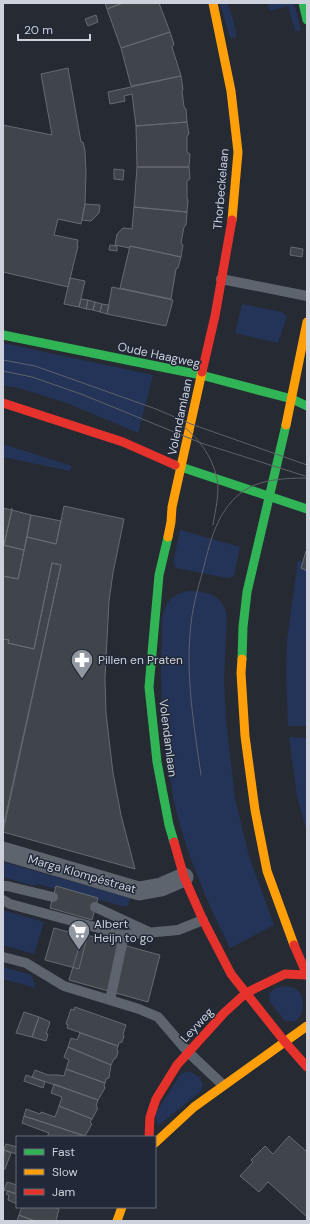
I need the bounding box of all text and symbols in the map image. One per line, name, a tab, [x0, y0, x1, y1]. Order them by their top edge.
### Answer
scale bar	[18, 16, 90, 42]
text: 20 m	[24, 22, 53, 38]
street label: Thorbeckelaan	[209, 148, 233, 230]
street label: Oude Haagweg	[116, 338, 202, 372]
street label: Volendamlaan	[164, 377, 196, 457]
pharmacy icon: Pillen en Praten	[69, 647, 95, 680]
place label: Pillen en Praten	[98, 652, 183, 668]
street label: Volendamlaan	[155, 698, 181, 778]
street label: Marga Klompéstraat	[26, 851, 138, 897]
place label: Albert Heijn to go	[94, 916, 153, 946]
supermarket icon: Albert Heijn to go	[66, 918, 92, 951]
street label: Leyweg	[177, 1004, 217, 1046]
legend	[16, 1136, 156, 1208]
text: Fast	[52, 1144, 75, 1160]
text: Slow	[52, 1164, 78, 1180]
text: Jam	[52, 1184, 75, 1200]

